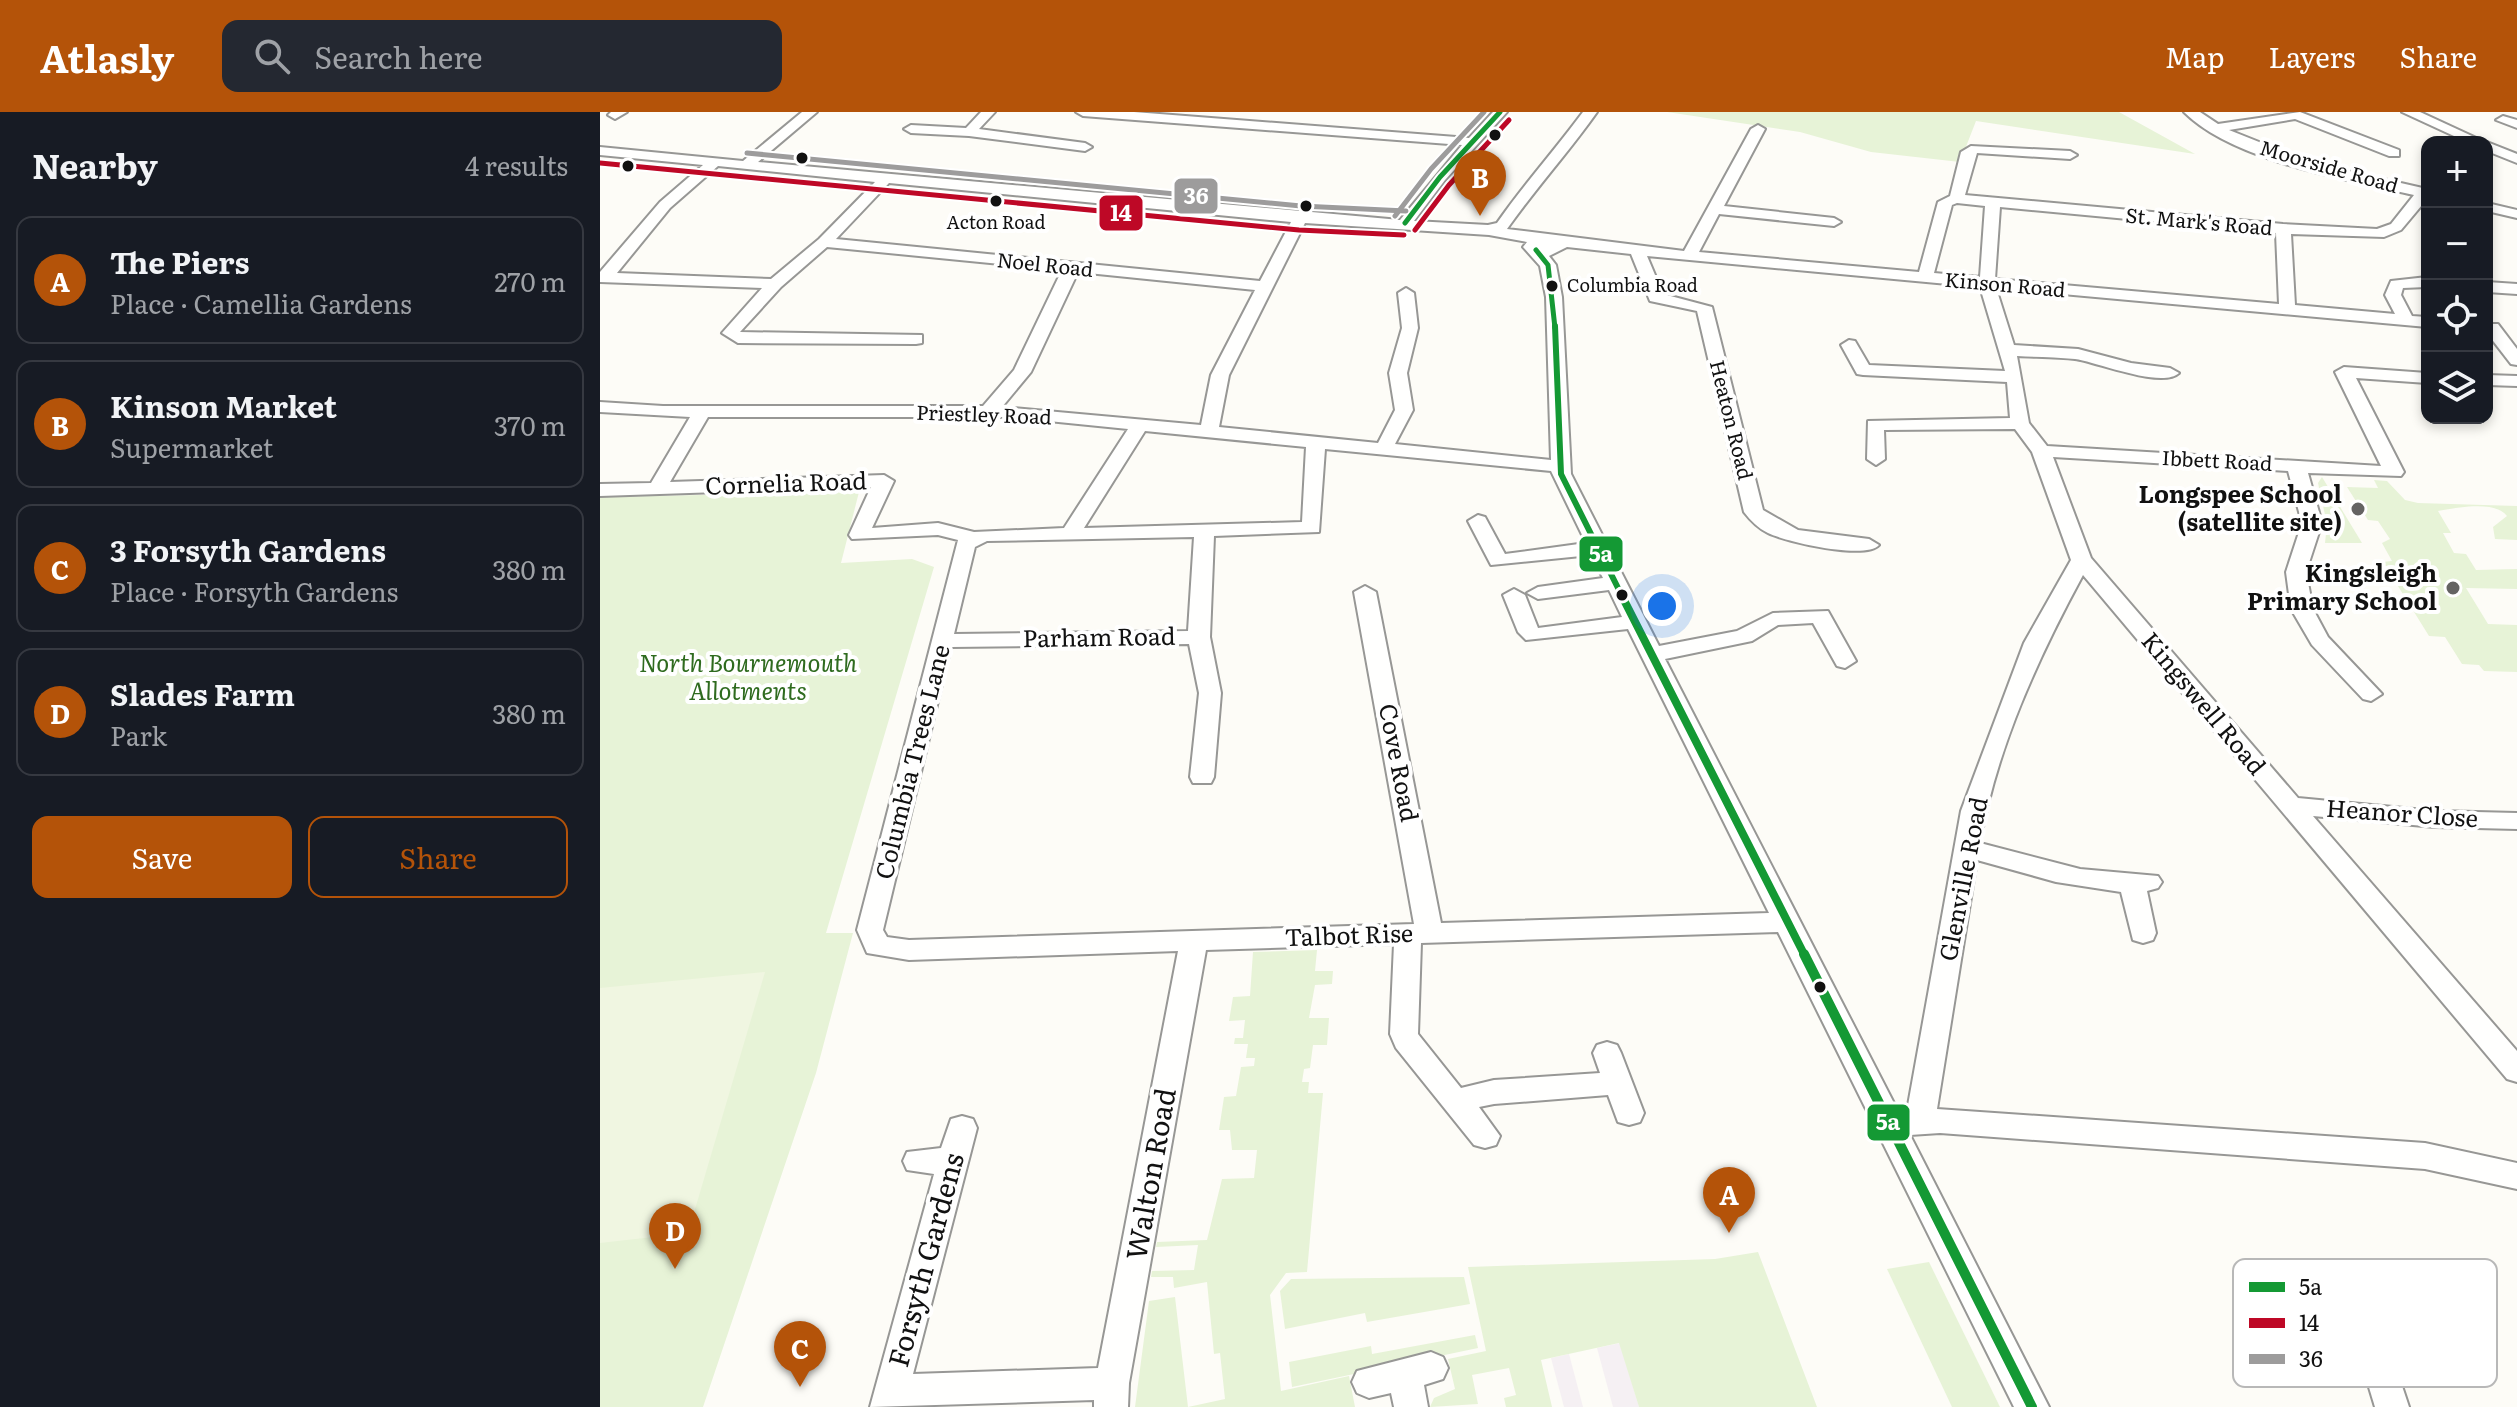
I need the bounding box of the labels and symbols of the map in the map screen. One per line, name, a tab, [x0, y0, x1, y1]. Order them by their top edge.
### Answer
unlabelled marker	[1487, 127, 1503, 143]
street label: Moorside Road	[2257, 131, 2402, 199]
unlabelled marker	[794, 150, 810, 166]
pin: B	[1454, 150, 1506, 216]
unlabelled marker	[620, 158, 636, 174]
line badge: 36	[1173, 177, 1219, 215]
text: 36	[1183, 178, 1209, 211]
marker: Acton Road	[988, 193, 1004, 209]
line badge: 14	[1098, 194, 1144, 232]
text: 14	[1110, 195, 1132, 228]
unlabelled marker	[1298, 198, 1314, 214]
street label: St. Mark's Road	[2124, 199, 2274, 241]
place label: Acton Road	[947, 208, 1045, 235]
street label: Noel Road	[996, 243, 1095, 283]
street label: Kinson Road	[1944, 263, 2067, 303]
place label: Columbia Road	[1567, 271, 1698, 298]
marker: Columbia Road	[1544, 278, 1560, 294]
street label: Heaton Road	[1704, 357, 1762, 483]
street label: Priestley Road	[916, 396, 1052, 430]
street label: Ibbett Road	[2161, 441, 2273, 477]
street label: Cornelia Road	[704, 461, 868, 502]
place label: Longspee School (satellite site)	[2138, 475, 2342, 538]
marker: Longspee School (satellite site)	[2349, 500, 2367, 518]
line badge: 5a	[1578, 535, 1624, 573]
text: 5a	[1589, 536, 1614, 569]
place label: Kingsleigh Primary School	[2247, 554, 2437, 617]
marker: Kingsleigh Primary School	[2444, 579, 2462, 597]
your location	[1642, 586, 1682, 626]
unlabelled marker	[1614, 587, 1630, 603]
street label: Parham Road	[1022, 617, 1176, 654]
street label: Kingswell Road	[2135, 623, 2275, 782]
street label: Columbia Trees Lane	[864, 640, 957, 882]
park label: North Bournemouth Allotments	[639, 644, 857, 707]
street label: Cove Road	[1372, 700, 1429, 825]
street label: Heanor Close	[2325, 789, 2479, 834]
street label: Glenville Road	[1928, 793, 1995, 964]
street label: Talbot Rise	[1284, 914, 1414, 953]
unlabelled marker	[1812, 979, 1828, 995]
street label: Walton Road	[1113, 1084, 1185, 1263]
line badge: 5a	[1866, 1103, 1911, 1142]
text: 5a	[1876, 1104, 1901, 1137]
street label: Forsyth Gardens	[875, 1148, 973, 1371]
pin: A	[1703, 1167, 1755, 1233]
pin: D	[649, 1203, 701, 1269]
legend	[2233, 1259, 2497, 1387]
text: 5a	[2299, 1269, 2322, 1302]
text: 14	[2299, 1305, 2319, 1338]
pin: C	[774, 1321, 826, 1387]
text: 36	[2299, 1341, 2323, 1374]

